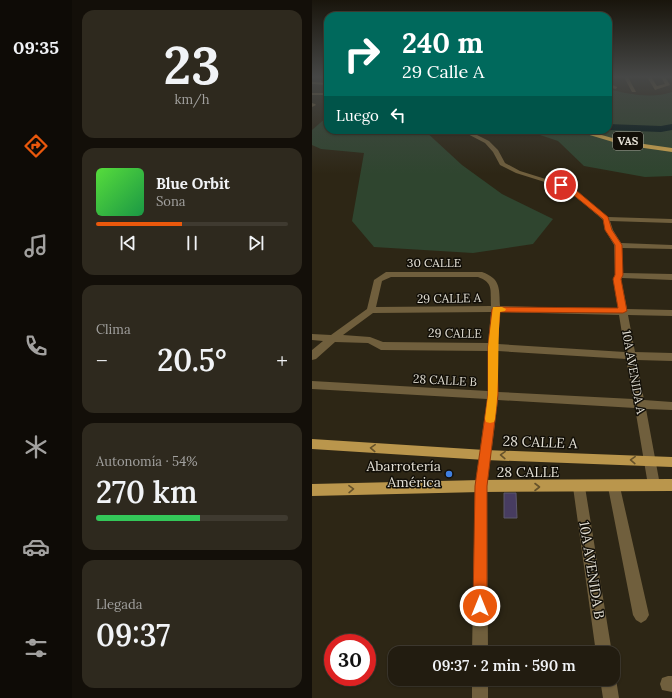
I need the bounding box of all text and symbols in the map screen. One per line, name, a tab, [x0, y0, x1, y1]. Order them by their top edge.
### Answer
text: 240 m	[402, 25, 483, 61]
icon: right	[336, 28, 388, 80]
text: 23	[164, 32, 220, 98]
text: 09:35	[13, 36, 59, 59]
text: 29 Calle A	[402, 60, 484, 83]
text: km/h	[174, 91, 210, 108]
icon: left	[387, 104, 409, 126]
text: Luego	[336, 106, 379, 125]
icon: directions	[22, 132, 50, 160]
road number: VAS	[613, 132, 643, 150]
pin	[544, 168, 578, 202]
text: Blue Orbit	[156, 174, 230, 193]
icon: arrive	[550, 174, 572, 196]
text: Sona	[156, 193, 186, 210]
icon: music	[22, 232, 50, 260]
icon: previous	[117, 232, 139, 254]
icon: pause	[181, 232, 203, 254]
icon: next	[245, 232, 267, 254]
street label: 30 CALLE	[407, 255, 461, 270]
street label: 29 CALLE A	[417, 290, 482, 306]
text: Clima	[96, 321, 131, 338]
street label: 29 CALLE	[428, 325, 482, 341]
street label: 10A AVENIDA A	[619, 329, 649, 416]
icon: phone	[22, 332, 50, 360]
text: 20.5°	[157, 341, 227, 379]
text: −	[96, 346, 108, 374]
text: +	[276, 346, 288, 374]
street label: 28 CALLE B	[413, 371, 477, 389]
street label: 28 CALLE A	[502, 432, 578, 452]
icon: climate	[22, 433, 50, 461]
one-way arrow	[370, 444, 376, 452]
one-way arrow	[500, 451, 506, 460]
text: Autonomía · 54%	[96, 453, 198, 470]
one-way arrow	[630, 456, 636, 464]
place label: Abarrotería América	[365, 457, 441, 491]
street label: 28 CALLE	[497, 463, 559, 481]
marker: Abarrotería América	[444, 469, 454, 479]
text: 270 km	[96, 473, 197, 511]
one-way arrow	[534, 483, 540, 491]
one-way arrow	[348, 485, 354, 494]
street label: 10A AVENIDA B	[575, 520, 609, 621]
icon: car	[22, 533, 50, 561]
position arrow	[459, 585, 501, 627]
text: Llegada	[96, 596, 142, 613]
text: 09:37	[96, 616, 170, 654]
icon: filters	[22, 634, 50, 662]
speed limit sign: 30	[324, 634, 376, 686]
text: 09:37 · 2 min · 590 m	[432, 656, 576, 675]

